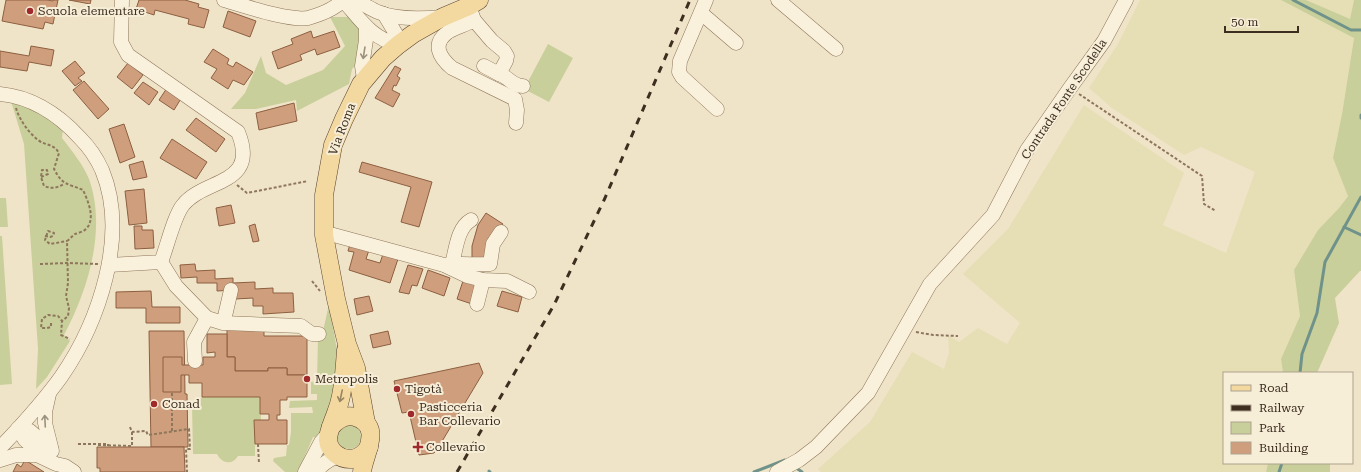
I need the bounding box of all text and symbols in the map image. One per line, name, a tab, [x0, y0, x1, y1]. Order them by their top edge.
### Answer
place label: Scuola elementare	[38, 4, 145, 18]
marker: Scuola elementare	[25, 6, 35, 16]
scale bar	[1225, 8, 1298, 34]
text: 50 m	[1231, 15, 1258, 29]
street label: Contrada Fonte Scodella	[1018, 36, 1110, 162]
one-way arrow	[360, 46, 368, 59]
street label: Via Roma	[326, 100, 359, 157]
place label: Metropolis	[315, 372, 378, 386]
legend	[1223, 372, 1353, 464]
marker: Metropolis	[302, 374, 312, 384]
text: Road	[1259, 381, 1289, 395]
place label: Tigotà	[405, 382, 442, 396]
marker: Tigotà	[392, 384, 402, 394]
one-way arrow	[336, 390, 344, 403]
place label: Conad	[162, 397, 200, 411]
marker: Conad	[149, 399, 159, 409]
place label: Pasticceria Bar Collevario	[419, 400, 501, 428]
text: Railway	[1259, 401, 1305, 415]
marker: Pasticceria Bar Collevario	[406, 409, 416, 419]
one-way arrow	[42, 414, 49, 427]
text: Park	[1259, 421, 1286, 435]
place label: Collevario	[426, 440, 485, 454]
text: Building	[1259, 441, 1308, 455]
marker: Collevario	[413, 442, 423, 452]

